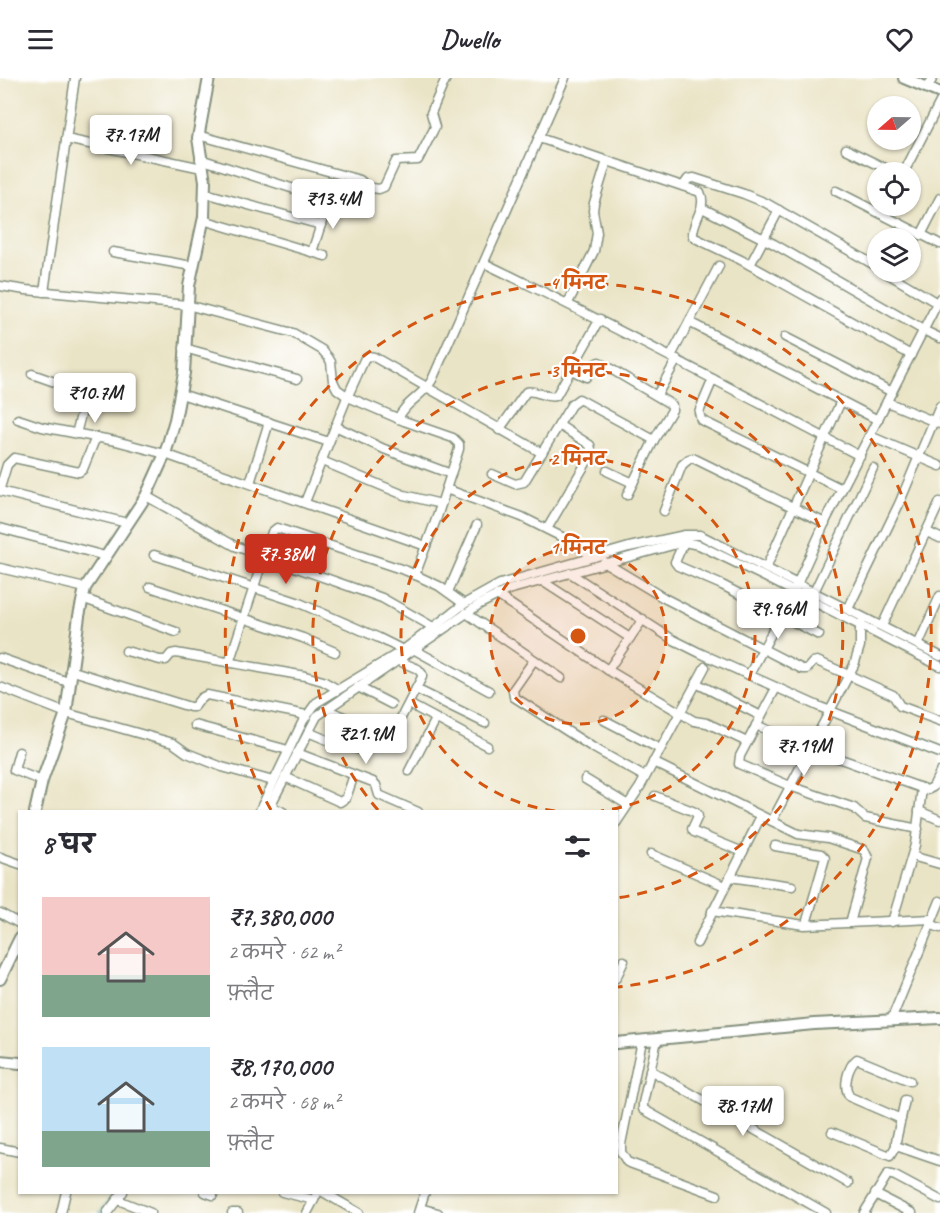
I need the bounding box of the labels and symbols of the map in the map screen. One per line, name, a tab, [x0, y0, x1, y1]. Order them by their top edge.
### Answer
north arrow	[867, 96, 921, 150]
pin: ₹7.17M	[82, 115, 180, 166]
pin: ₹13.4M	[284, 179, 382, 230]
text: 4 मिनट	[550, 268, 608, 294]
text: 3 मिनट	[550, 356, 608, 382]
pin: ₹10.7M	[46, 373, 144, 424]
text: 2 मिनट	[550, 444, 608, 470]
text: 1 मिनट	[550, 533, 608, 559]
pin: ₹7.38M	[237, 534, 335, 585]
pin: ₹9.96M	[729, 589, 827, 640]
centre of rings	[568, 626, 588, 646]
pin: ₹21.9M	[317, 714, 415, 765]
pin: ₹7.19M	[755, 726, 853, 777]
pin: ₹8.17M	[694, 1086, 792, 1137]

